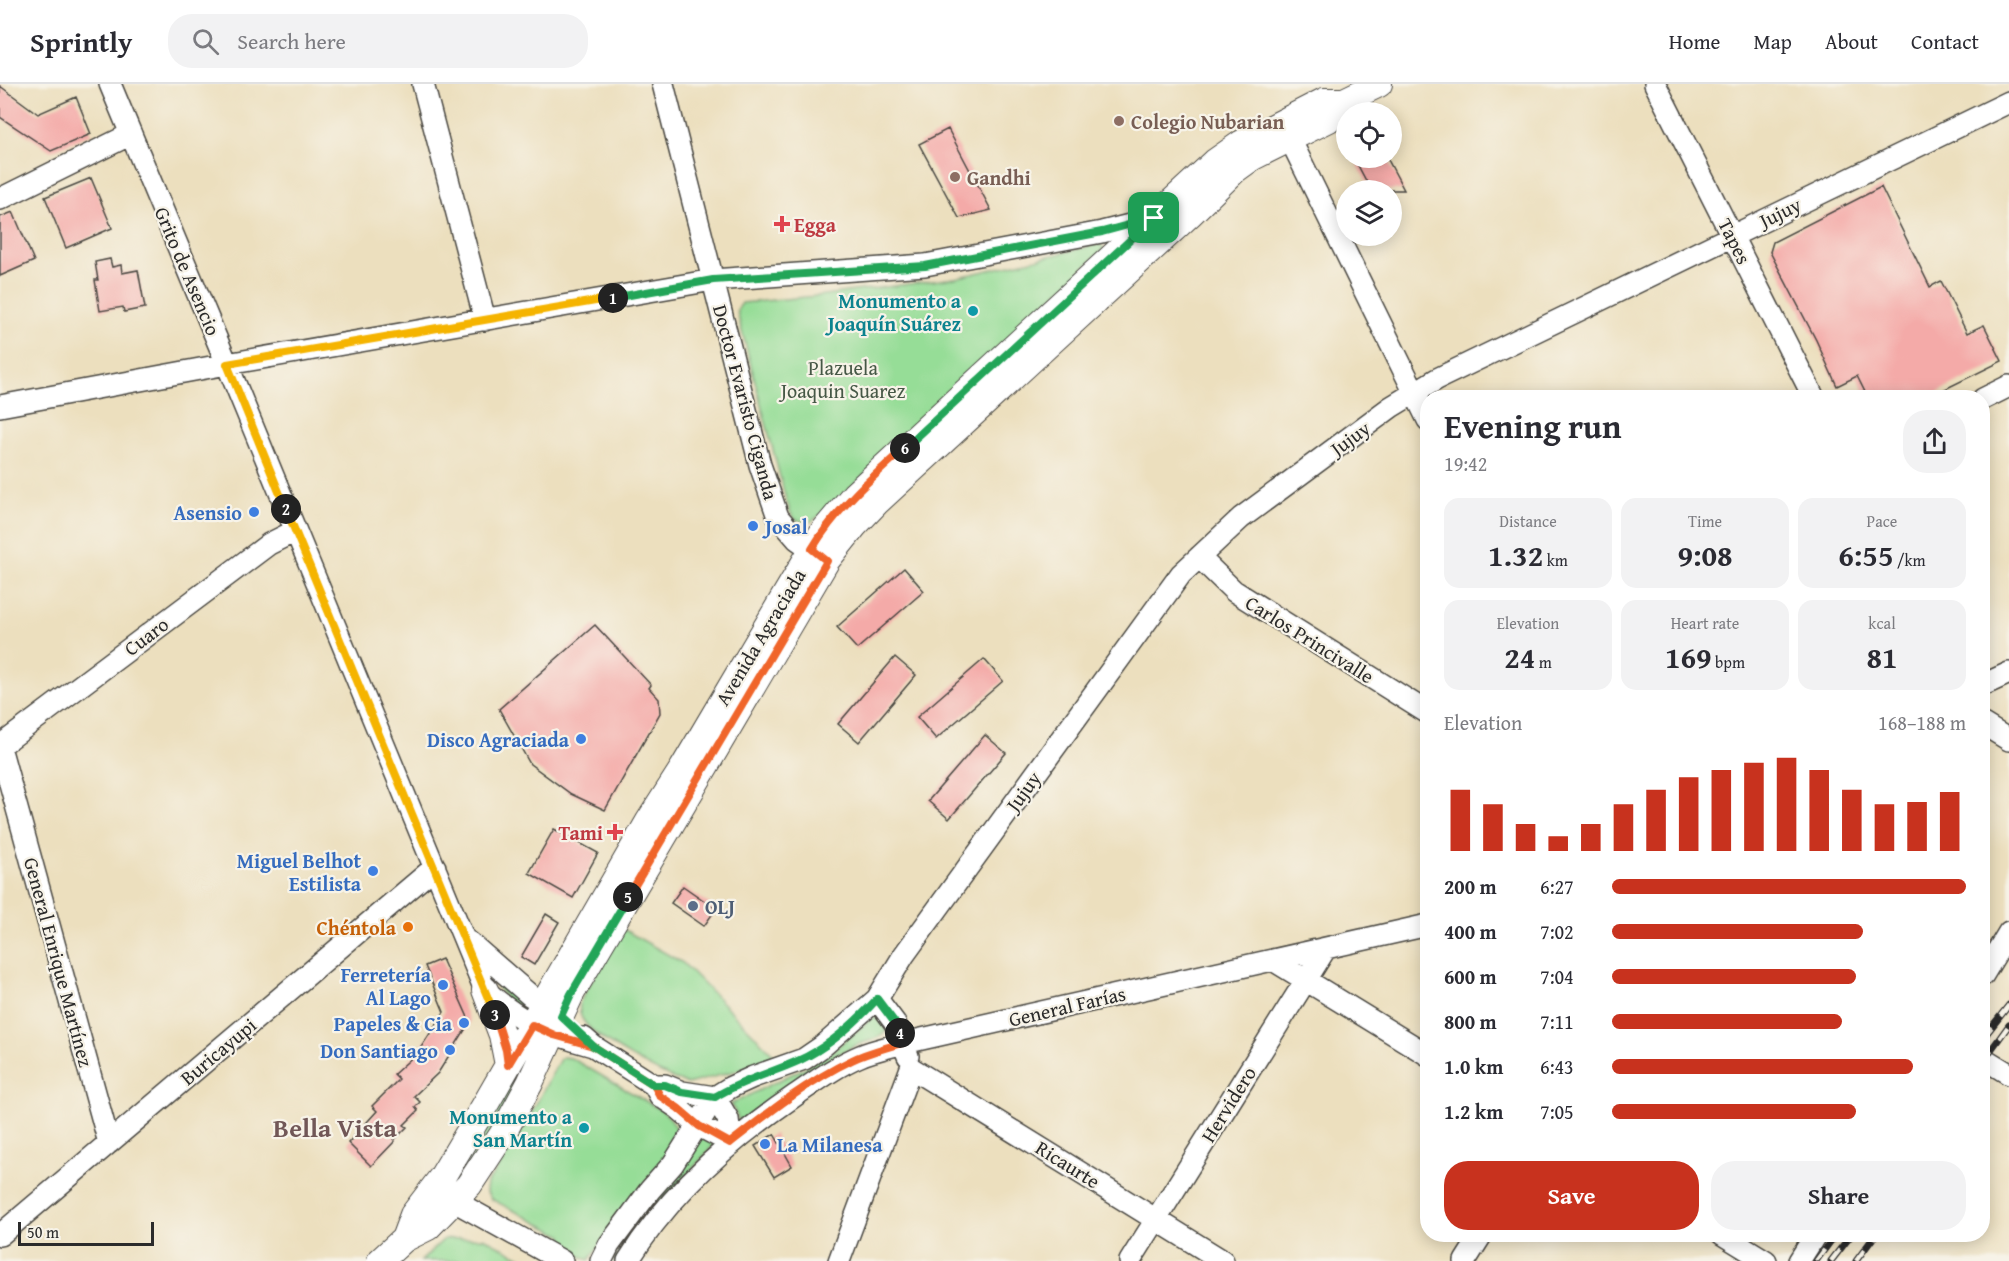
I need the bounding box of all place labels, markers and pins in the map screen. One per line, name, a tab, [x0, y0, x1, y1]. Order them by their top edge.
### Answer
place label: Colegio Nubarian	[1131, 107, 1284, 136]
marker: Colegio Nubarian	[1112, 114, 1126, 128]
place label: Gandhi	[967, 163, 1031, 192]
marker: Gandhi	[948, 170, 962, 184]
pin	[1128, 192, 1179, 243]
place label: Egga	[794, 210, 837, 239]
marker: Egga	[775, 217, 789, 231]
pin: 1	[598, 283, 628, 313]
place label: Monumento a Joaquín Suárez	[825, 286, 962, 338]
marker: Monumento a Joaquín Suárez	[966, 304, 980, 318]
pin: 6	[890, 433, 920, 463]
pin: 2	[271, 494, 301, 524]
place label: Asensio	[174, 498, 242, 527]
marker: Asensio	[247, 505, 261, 519]
place label: Josal	[762, 512, 808, 541]
marker: Josal	[746, 519, 760, 533]
place label: Disco Agraciada	[427, 725, 570, 754]
marker: Disco Agraciada	[574, 732, 588, 746]
place label: Tami	[558, 818, 603, 847]
marker: Tami	[608, 825, 622, 839]
place label: Miguel Belhot Estilista	[237, 846, 362, 898]
marker: Miguel Belhot Estilista	[366, 864, 380, 878]
pin: 5	[613, 882, 643, 912]
place label: OLJ	[705, 892, 735, 921]
marker: OLJ	[686, 899, 700, 913]
place label: Chéntola	[317, 913, 397, 942]
marker: Chéntola	[401, 920, 415, 934]
place label: Ferretería Al Lago	[341, 960, 432, 1012]
marker: Ferretería Al Lago	[436, 978, 450, 992]
pin: 3	[480, 1000, 510, 1030]
place label: Papeles & Cia	[334, 1009, 453, 1038]
marker: Papeles & Cia	[457, 1016, 471, 1030]
pin: 4	[885, 1018, 915, 1048]
place label: Don Santiago	[320, 1036, 438, 1065]
marker: Don Santiago	[443, 1043, 457, 1057]
place label: Monumento a San Martín	[449, 1102, 573, 1154]
marker: Monumento a San Martín	[577, 1121, 591, 1135]
place label: La Milanesa	[777, 1130, 883, 1159]
marker: La Milanesa	[758, 1137, 772, 1151]

